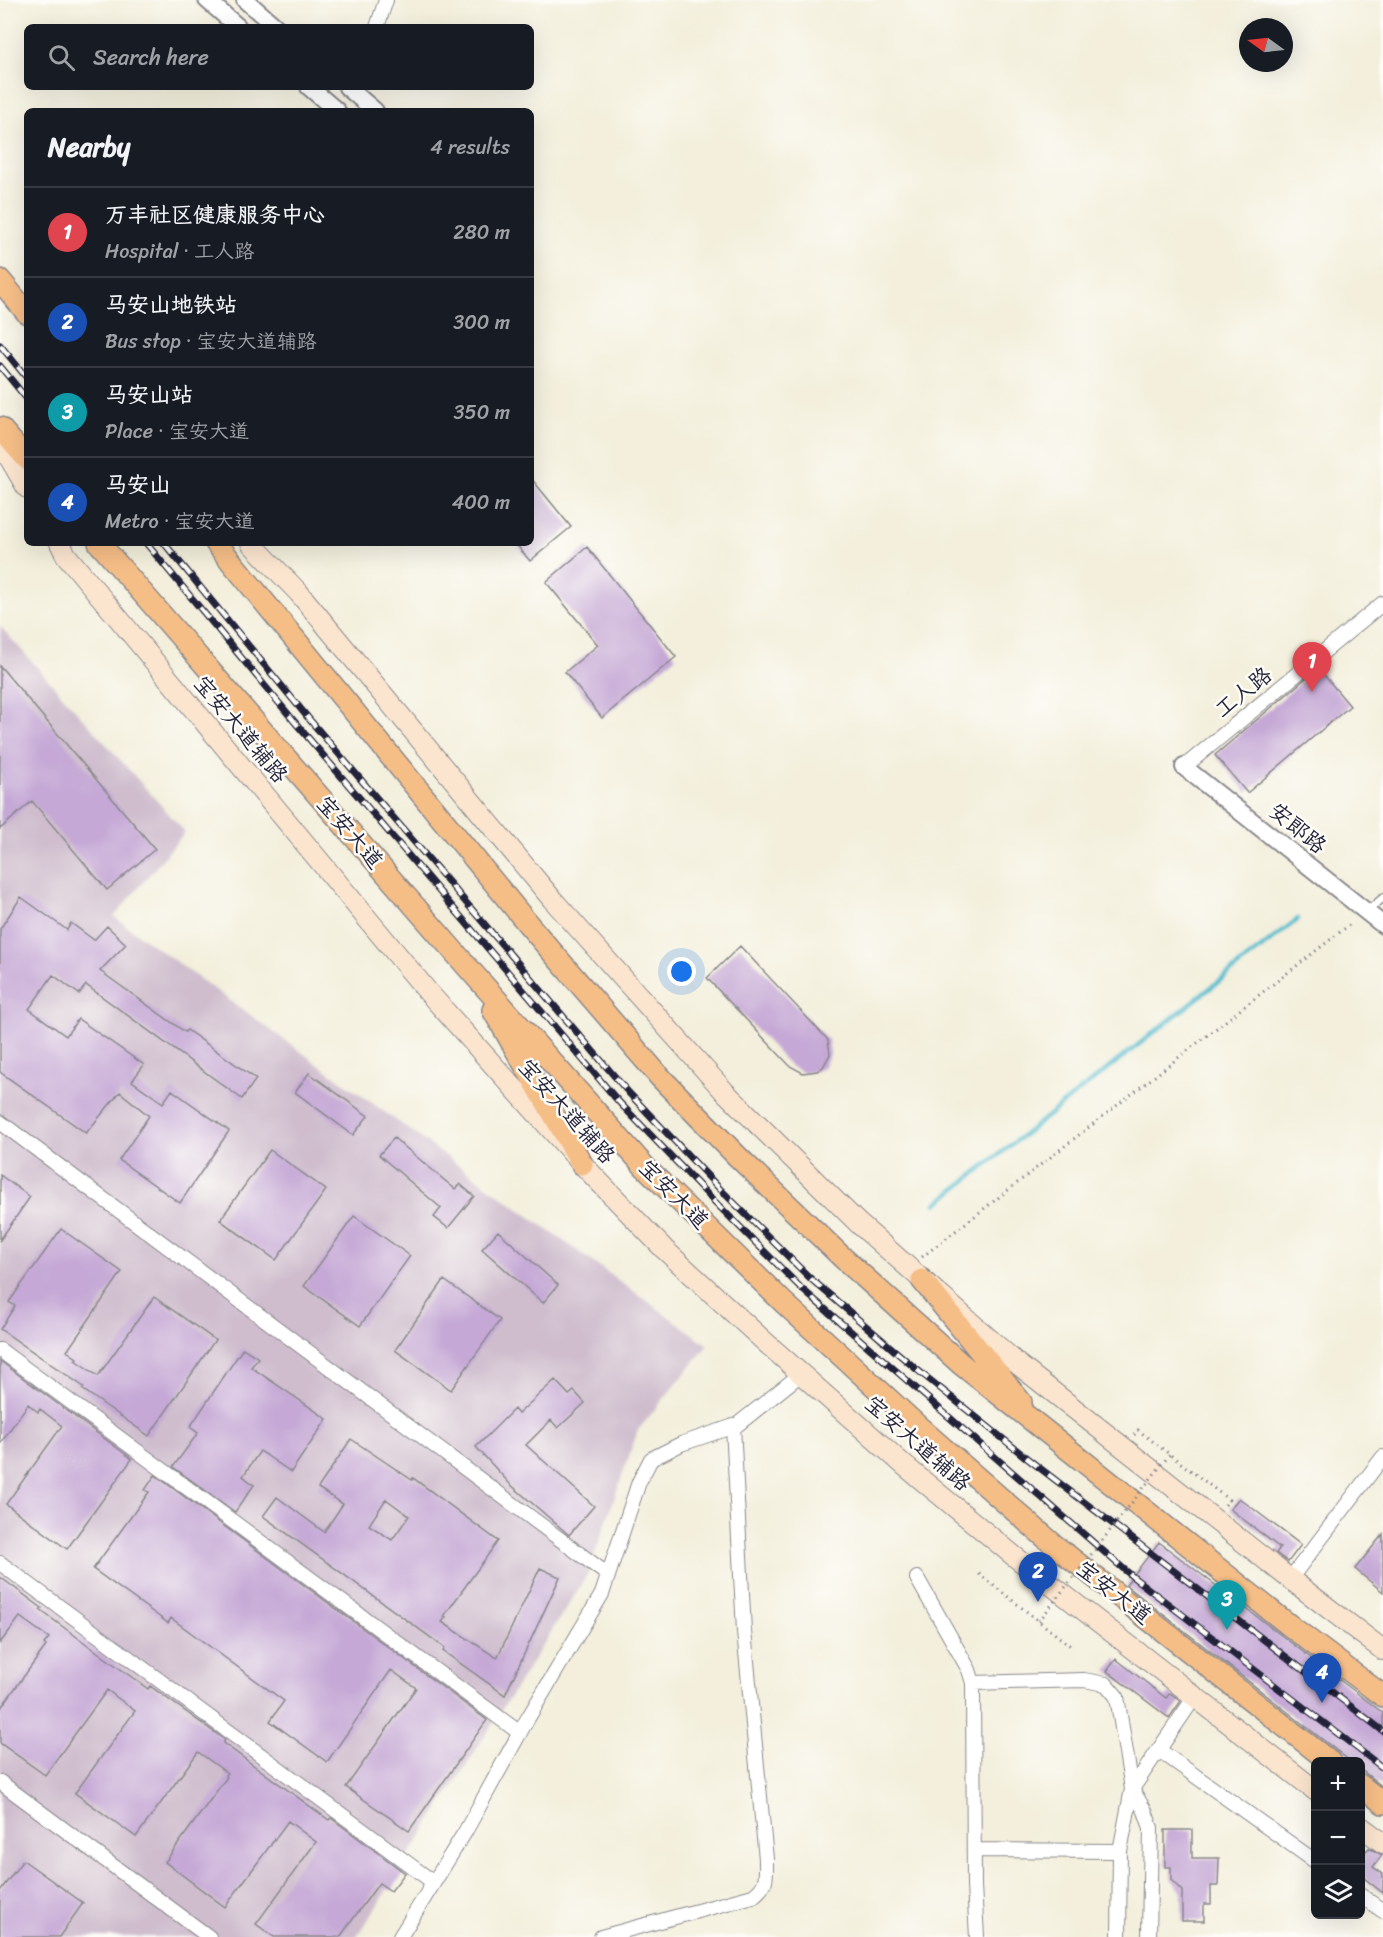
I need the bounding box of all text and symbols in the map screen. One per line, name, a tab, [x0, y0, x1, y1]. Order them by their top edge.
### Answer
north arrow	[1239, 18, 1293, 72]
search box	[24, 24, 534, 90]
text: Search here	[93, 38, 209, 77]
icon: search	[45, 41, 78, 74]
text: Nearby	[48, 124, 130, 170]
text: 4 results	[430, 130, 510, 165]
text: 万丰社区健康服务中心	[105, 195, 325, 234]
text: 1	[63, 215, 72, 250]
text: 280 m	[453, 215, 510, 250]
text: Hospital · 工人路	[105, 234, 254, 269]
text: 马安山地铁站	[105, 285, 237, 324]
text: 2	[62, 305, 73, 340]
text: 300 m	[453, 305, 510, 340]
text: Bus stop · 宝安大道辅路	[105, 324, 316, 359]
text: 马安山站	[105, 375, 193, 414]
text: 3	[62, 395, 73, 430]
text: 350 m	[454, 395, 510, 430]
text: Place · 宝安大道	[105, 414, 249, 449]
text: 马安山	[105, 465, 171, 504]
text: 4	[61, 485, 74, 520]
text: 400 m	[452, 485, 510, 520]
text: Metro · 宝安大道	[105, 504, 254, 539]
pin: 1	[1292, 642, 1332, 692]
street label: 工人路	[1205, 656, 1281, 728]
street label: 宝安大道辅路	[184, 666, 298, 792]
street label: 宝安大道	[306, 786, 394, 878]
street label: 安郎路	[1260, 792, 1336, 864]
your location	[667, 957, 696, 986]
street label: 宝安大道辅路	[508, 1049, 626, 1173]
street label: 宝安大道	[629, 1149, 719, 1239]
street label: 宝安大道辅路	[855, 1385, 981, 1501]
street label: 宝安大道	[1067, 1550, 1161, 1634]
pin: 2	[1018, 1552, 1058, 1602]
pin: 3	[1208, 1580, 1246, 1630]
pin: 4	[1302, 1654, 1342, 1703]
map controls	[1311, 1757, 1365, 1919]
button: +	[1311, 1757, 1365, 1811]
button: −	[1311, 1811, 1365, 1865]
button: layers	[1311, 1865, 1365, 1919]

